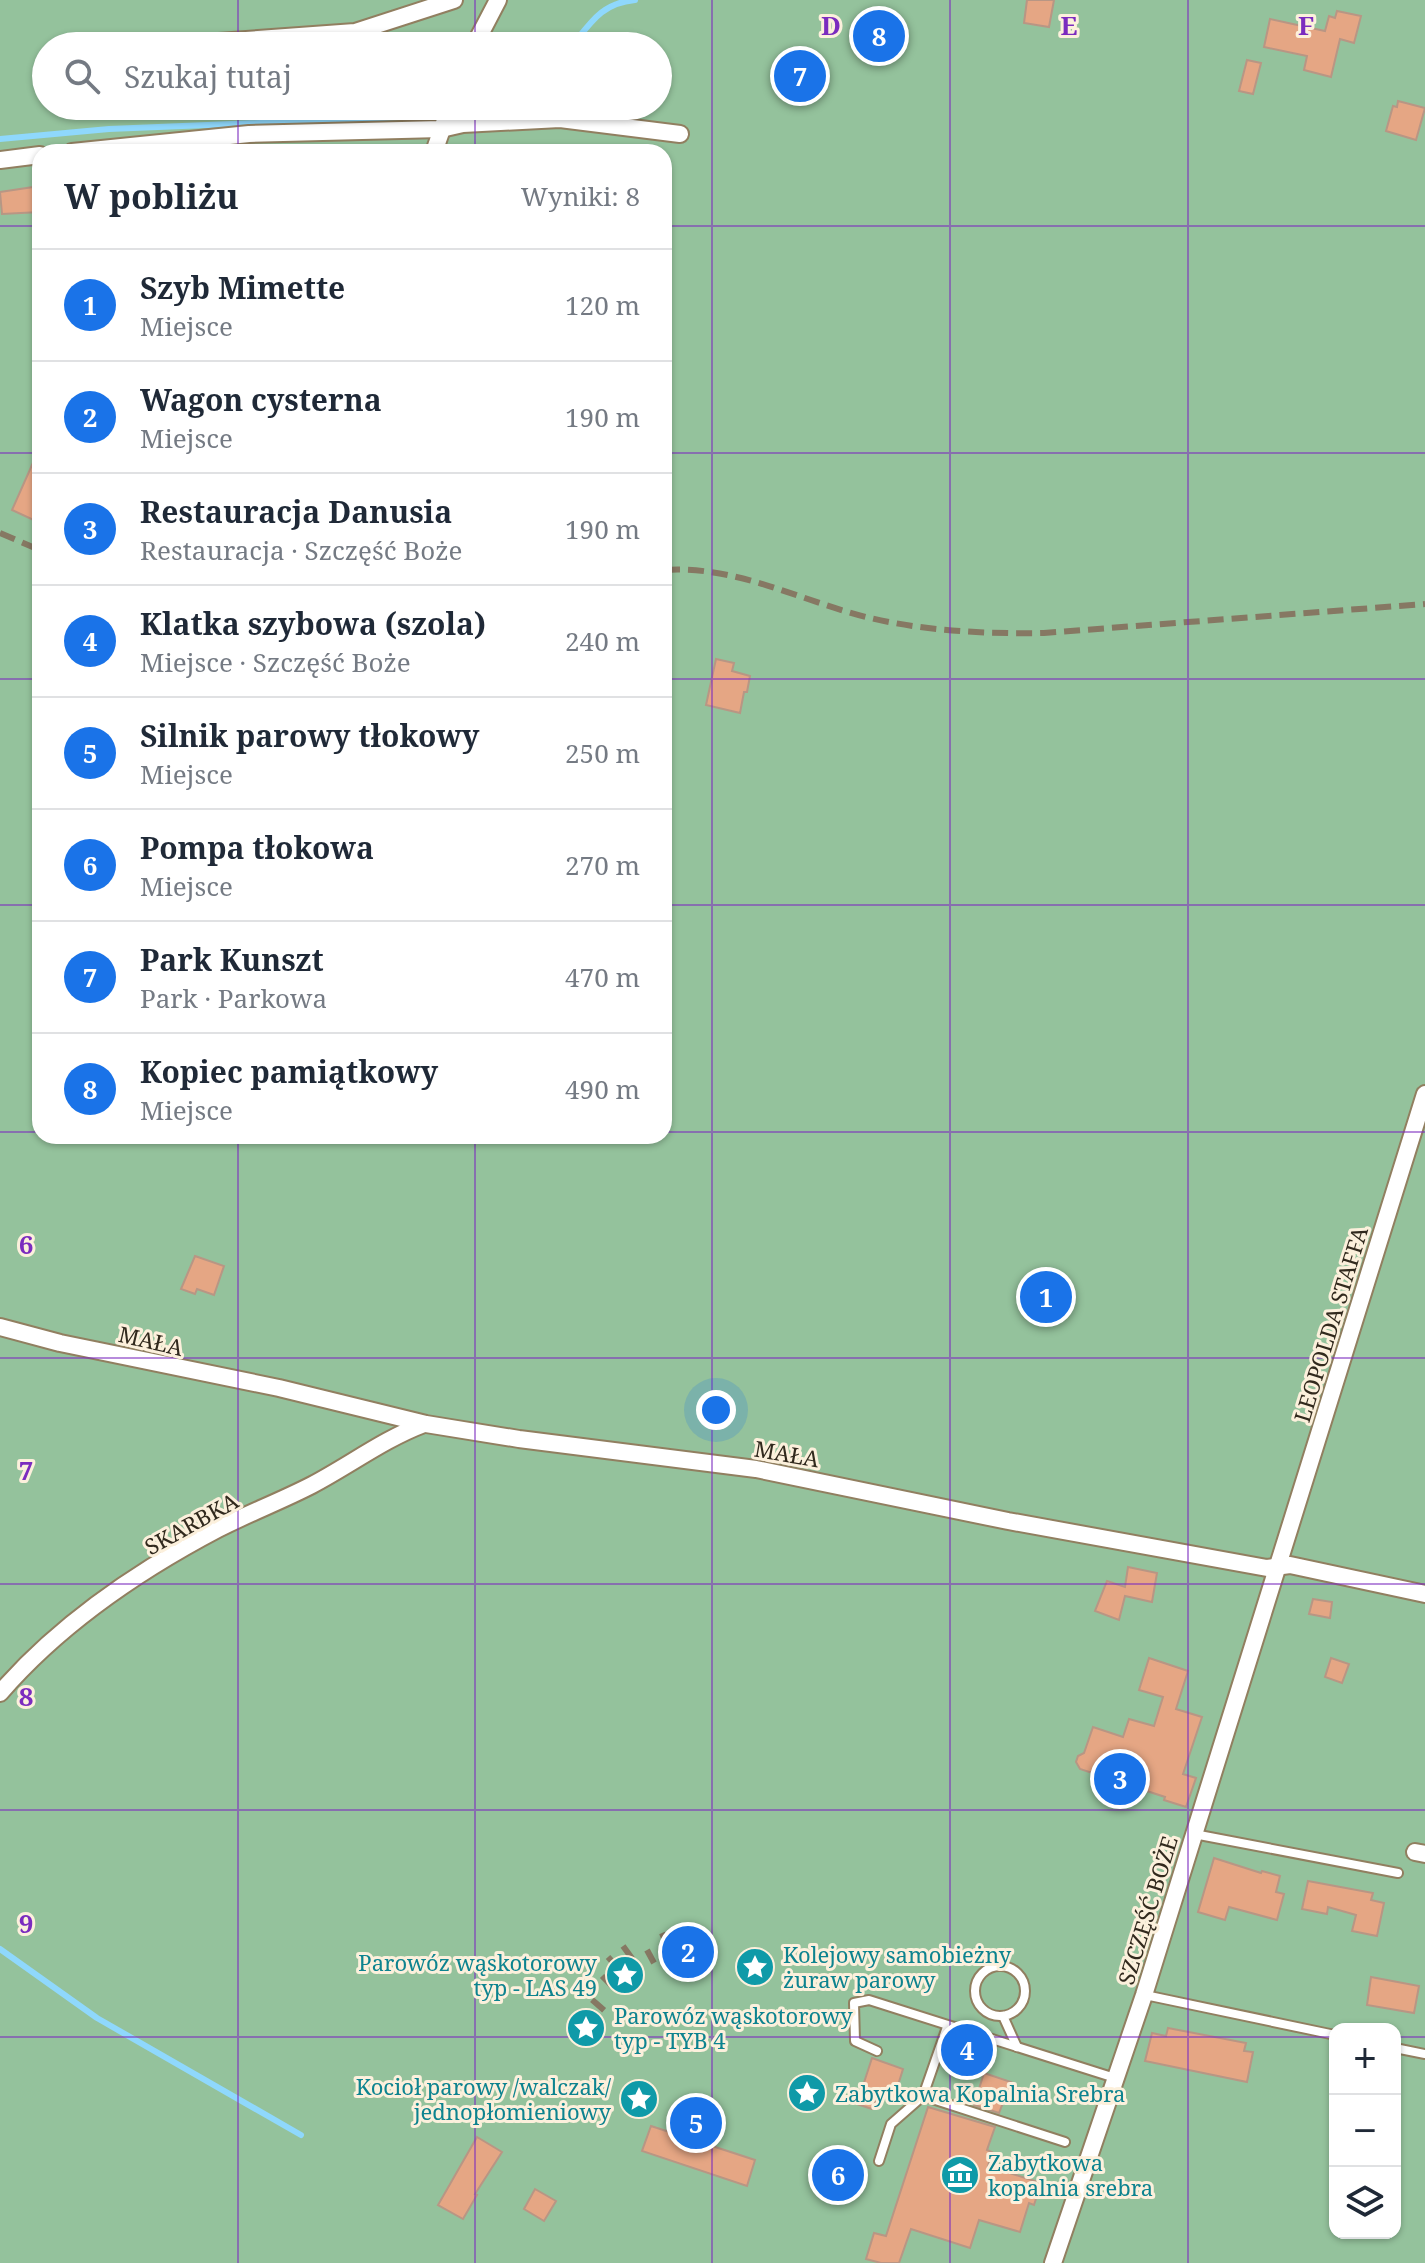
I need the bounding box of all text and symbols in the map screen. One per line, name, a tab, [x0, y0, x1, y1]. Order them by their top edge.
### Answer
pin: 8	[853, 6, 905, 66]
text: D	[821, 7, 841, 43]
text: E	[1061, 7, 1078, 43]
text: F	[1298, 7, 1314, 43]
search box	[32, 32, 672, 120]
pin: 7	[774, 46, 826, 106]
icon: search	[60, 54, 104, 98]
text: Szukaj tutaj	[124, 56, 292, 97]
text: W pobliżu	[64, 173, 239, 219]
text: Wyniki: 8	[521, 178, 640, 214]
text: Szyb Mimette	[140, 267, 345, 308]
text: 1	[83, 287, 97, 323]
text: 120 m	[565, 287, 640, 323]
text: Miejsce	[140, 308, 233, 344]
text: Wagon cysterna	[140, 379, 382, 420]
text: 2	[83, 399, 97, 435]
text: 190 m	[565, 399, 640, 435]
text: Miejsce	[140, 420, 233, 456]
text: Restauracja Danusia	[140, 491, 452, 532]
text: 3	[83, 511, 97, 547]
text: 190 m	[565, 511, 640, 547]
text: Restauracja · Szczęść Boże	[140, 532, 463, 568]
text: Klatka szybowa (szola)	[140, 603, 486, 644]
text: 4	[83, 623, 97, 659]
text: 240 m	[565, 623, 640, 659]
text: Miejsce · Szczęść Boże	[140, 644, 411, 680]
text: Silnik parowy tłokowy	[140, 715, 479, 756]
text: 5	[83, 735, 97, 771]
text: 250 m	[565, 735, 640, 771]
text: Miejsce	[140, 756, 233, 792]
text: Pompa tłokowa	[140, 827, 374, 868]
text: 6	[83, 847, 97, 883]
text: 270 m	[565, 847, 640, 883]
text: Miejsce	[140, 868, 233, 904]
text: Park Kunszt	[140, 939, 324, 980]
text: 7	[83, 959, 97, 995]
text: 470 m	[565, 959, 640, 995]
text: Park · Parkowa	[140, 980, 327, 1016]
text: Kopiec pamiątkowy	[140, 1051, 438, 1092]
text: 8	[83, 1071, 97, 1107]
text: 490 m	[565, 1071, 640, 1107]
text: Miejsce	[140, 1092, 233, 1128]
street label: LEOPOLDA STAFFA	[1286, 1222, 1374, 1425]
text: 6	[19, 1226, 33, 1262]
pin: 1	[1020, 1267, 1072, 1327]
street label: MAŁA	[116, 1318, 187, 1362]
your location	[696, 1390, 736, 1430]
street label: MAŁA	[752, 1433, 822, 1474]
text: 7	[19, 1452, 33, 1488]
street label: SKARBKA	[139, 1485, 244, 1561]
text: 8	[19, 1678, 33, 1714]
pin: 3	[1094, 1749, 1146, 1809]
street label: SZCZĘŚĆ BOŻE	[1110, 1832, 1184, 1988]
text: 9	[19, 1905, 33, 1941]
pin: 2	[662, 1922, 714, 1982]
place label: Kolejowy samobieżny żuraw parowy	[783, 1939, 1012, 1994]
place icon: Kolejowy samobieżny żuraw parowy	[734, 1946, 776, 1988]
place label: Parowóz wąskotorowy typ - LAS 49	[358, 1947, 598, 2002]
place icon: Parowóz wąskotorowy typ - LAS 49	[604, 1954, 646, 1996]
place label: Parowóz wąskotorowy typ - TYB 4	[614, 2000, 853, 2055]
place icon: Parowóz wąskotorowy typ - TYB 4	[565, 2007, 607, 2049]
pin: 4	[941, 2020, 993, 2080]
map controls	[1329, 2023, 1401, 2239]
button: +	[1329, 2023, 1401, 2095]
place label: Kocioł parowy /walczak/ jednopłomieniowy	[356, 2071, 612, 2126]
place icon: Zabytkowa Kopalnia Srebra	[786, 2072, 828, 2114]
place icon: Kocioł parowy /walczak/ jednopłomieniowy	[618, 2078, 660, 2120]
place label: Zabytkowa Kopalnia Srebra	[835, 2078, 1125, 2108]
pin: 5	[670, 2093, 722, 2153]
button: −	[1329, 2095, 1401, 2167]
pin: 6	[812, 2145, 864, 2205]
place label: Zabytkowa kopalnia srebra	[988, 2147, 1153, 2202]
museum icon: Zabytkowa kopalnia srebra	[939, 2154, 981, 2196]
button: layers	[1329, 2167, 1401, 2239]

